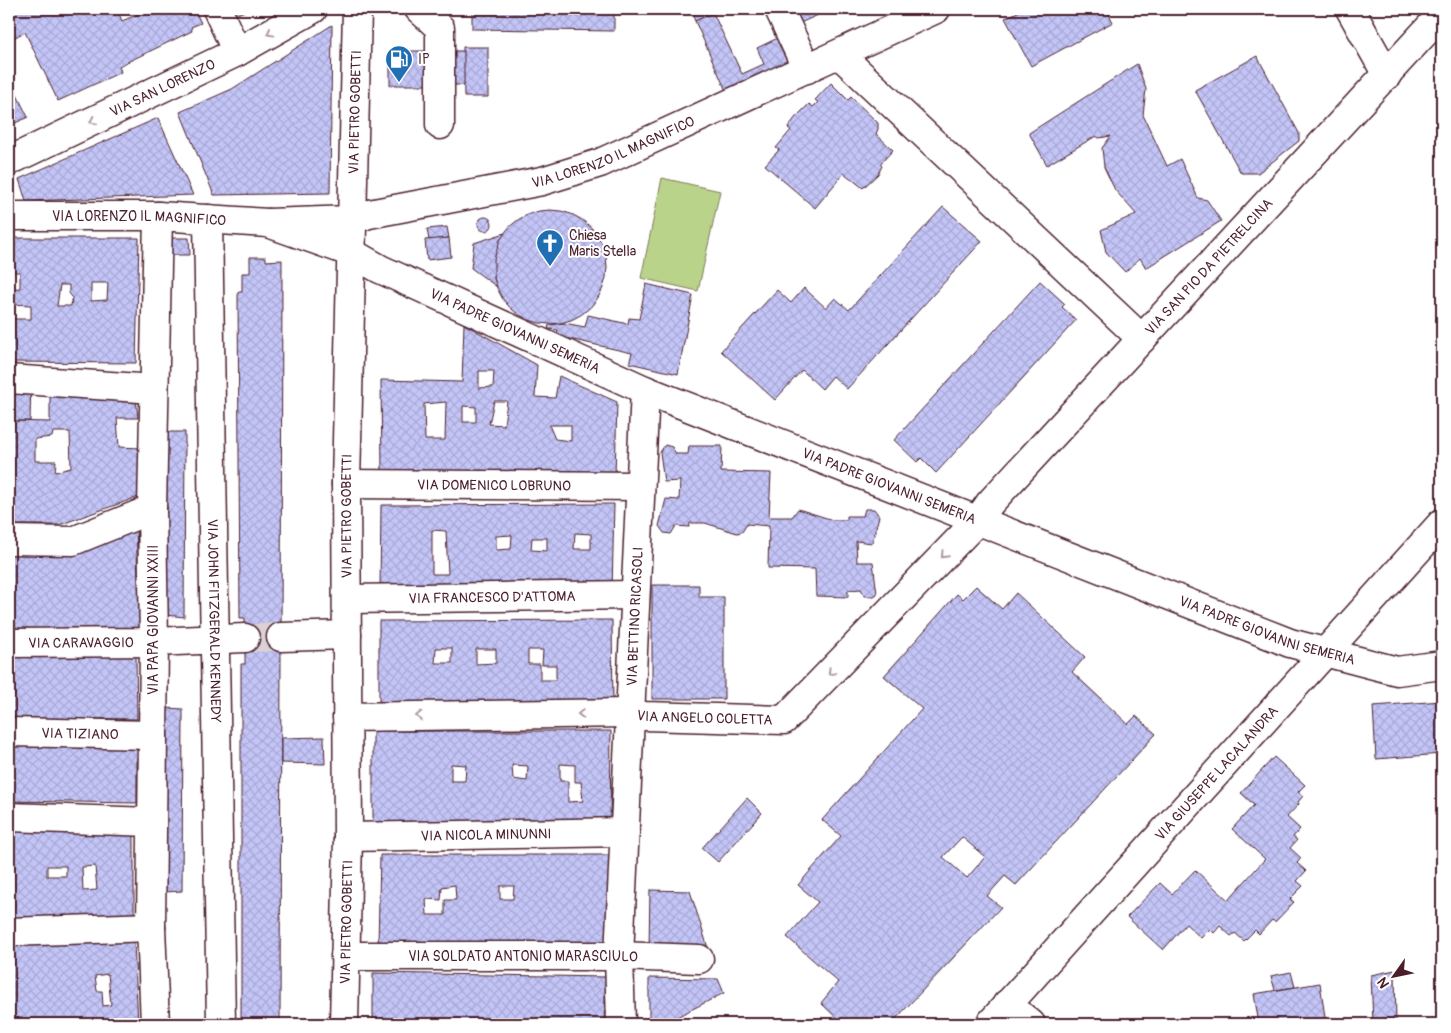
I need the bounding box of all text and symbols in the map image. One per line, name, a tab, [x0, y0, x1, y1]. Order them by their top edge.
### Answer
one-way arrow	[267, 26, 276, 36]
fuel station icon: IP	[384, 44, 414, 83]
street label: VIA PIETRO GOBETTI	[345, 50, 365, 174]
place label: IP	[418, 51, 430, 68]
street label: VIA SAN LORENZO	[107, 56, 218, 121]
street label: VIA LORENZO IL MAGNIFICO	[530, 113, 697, 192]
one-way arrow	[90, 114, 99, 124]
street label: VIA SAN PIO DA PIETRELCINA	[1142, 195, 1276, 339]
street label: VIA LORENZO IL MAGNIFICO	[52, 208, 227, 229]
place label: Chiesa Maris Stella	[569, 227, 636, 260]
church icon: Chiesa Maris Stella	[535, 228, 565, 267]
street label: VIA PADRE GIOVANNI SEMERIA	[427, 285, 603, 377]
street label: VIA PADRE GIOVANNI SEMERIA	[799, 444, 978, 528]
street label: VIA PIETRO GOBETTI	[338, 454, 356, 578]
street label: VIA DOMENICO LOBRUNO	[417, 476, 571, 495]
street label: VIA JOHN FITZGERALD KENNEDY	[204, 519, 224, 723]
street label: VIA PAPA GIOVANNI XXIII	[145, 545, 162, 695]
street label: VIA BETTINO RICASOLI	[623, 546, 647, 686]
one-way arrow	[941, 549, 950, 558]
street label: VIA FRANCESCO D'ATTOMA	[408, 588, 576, 607]
street label: VIA PADRE GIOVANNI SEMERIA	[1177, 592, 1357, 669]
street label: VIA CARAVAGGIO	[28, 634, 134, 652]
one-way arrow	[828, 666, 837, 675]
street label: VIA GIUSEPPE LACALANDRA	[1152, 703, 1282, 844]
street label: VIA ANGELO COLETTA	[635, 707, 773, 729]
one-way arrow	[577, 709, 585, 719]
one-way arrow	[415, 711, 422, 721]
street label: VIA TIZIANO	[41, 725, 119, 743]
street label: VIA NICOLA MINUNNI	[421, 825, 551, 845]
street label: VIA PIETRO GOBETTI	[337, 860, 357, 984]
street label: VIA SOLDATO ANTONIO MARASCIULO	[408, 948, 638, 966]
north arrow	[1368, 950, 1418, 1000]
text: N	[1374, 974, 1393, 991]

